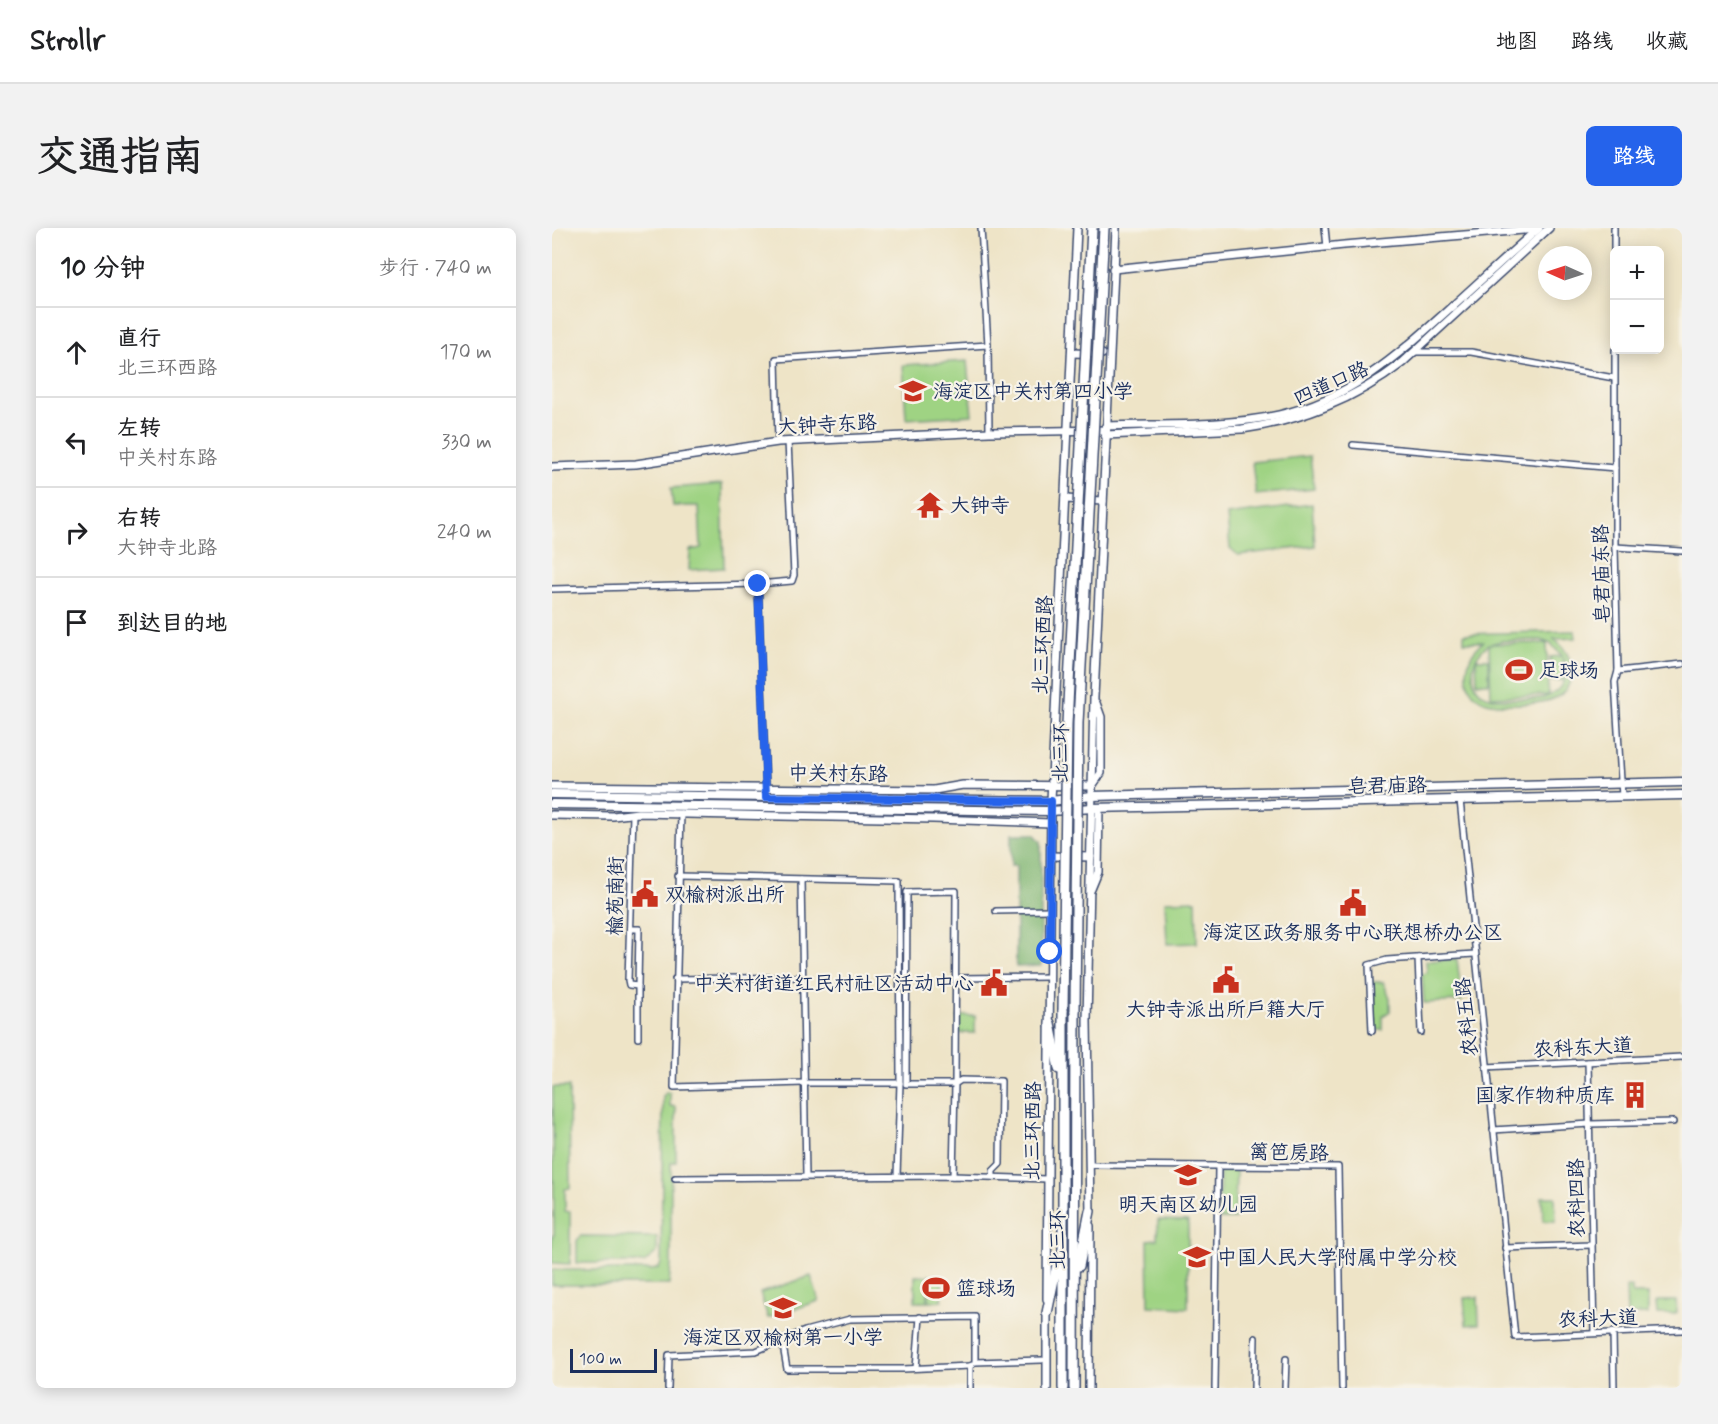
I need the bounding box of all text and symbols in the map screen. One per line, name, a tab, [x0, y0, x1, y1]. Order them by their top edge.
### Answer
text: Strollr	[30, 23, 105, 60]
text: 地图	[1496, 28, 1538, 56]
text: 路线	[1571, 28, 1613, 56]
text: 收藏	[1646, 28, 1688, 56]
button: 路线	[1586, 126, 1682, 186]
text: 交通指南	[36, 131, 204, 186]
north arrow	[1538, 246, 1592, 300]
map controls	[1610, 246, 1664, 354]
button: +	[1610, 246, 1664, 300]
text: 10 分钟	[60, 252, 146, 286]
text: 步行 · 740 m	[379, 255, 492, 282]
button: −	[1610, 300, 1664, 354]
text: 直行	[117, 325, 161, 353]
icon: ahead	[60, 336, 93, 369]
text: 170 m	[440, 339, 492, 366]
text: 北三环西路	[117, 355, 217, 382]
street label: 四道口路	[1290, 355, 1375, 413]
school or university icon: 海淀区中关村第四小学	[898, 376, 928, 406]
place label: 海淀区中关村第四小学	[933, 379, 1133, 406]
street label: 大钟寺东路	[776, 409, 879, 442]
text: 左转	[117, 415, 161, 443]
icon: left	[60, 426, 93, 459]
text: 330 m	[441, 429, 492, 456]
text: 中关村东路	[117, 445, 217, 472]
temple icon: 大钟寺	[915, 490, 945, 520]
place label: 大钟寺	[950, 493, 1010, 520]
text: 右转	[117, 505, 161, 533]
icon: right	[60, 516, 93, 549]
text: 240 m	[437, 519, 492, 546]
street label: 皂君庙东路	[1588, 523, 1617, 624]
text: 大钟寺北路	[117, 535, 217, 562]
route end	[744, 570, 770, 596]
street label: 北三环西路	[1027, 593, 1060, 696]
icon: arrive	[60, 606, 93, 639]
text: 到达目的地	[117, 610, 227, 638]
sports icon: 足球场	[1504, 655, 1534, 685]
place label: 足球场	[1539, 658, 1599, 685]
street label: 北三环	[1047, 723, 1076, 783]
street label: 中关村东路	[788, 760, 889, 789]
street label: 皂君庙路	[1347, 772, 1428, 801]
street label: 榆苑南街	[602, 856, 631, 936]
public building icon: 双榆树派出所	[630, 879, 660, 909]
place label: 双榆树派出所	[665, 882, 785, 909]
public building icon: 海淀区政务服务中心联想桥办公区	[1338, 888, 1368, 918]
place label: 海淀区政务服务中心联想桥办公区	[1203, 920, 1503, 947]
route start	[1036, 938, 1062, 964]
public building icon: 大钟寺派出所户籍大厅	[1211, 965, 1241, 995]
public building icon: 中关村街道红民村社区活动中心	[979, 968, 1009, 998]
place label: 中关村街道红民村社区活动中心	[694, 971, 974, 998]
street label: 农科五路	[1450, 975, 1485, 1058]
place label: 大钟寺派出所户籍大厅	[1126, 997, 1326, 1024]
street label: 农科东大道	[1532, 1032, 1634, 1065]
street label: 北三环西路	[1019, 1080, 1048, 1181]
building icon: 国家作物种质库	[1620, 1080, 1650, 1110]
place label: 国家作物种质库	[1475, 1083, 1615, 1110]
street label: 篱笆房路	[1249, 1139, 1330, 1168]
street label: 农科四路	[1563, 1157, 1592, 1238]
school or university icon: 明天南区幼儿园	[1173, 1160, 1203, 1190]
place label: 明天南区幼儿园	[1118, 1192, 1258, 1219]
street label: 北三环	[1045, 1210, 1072, 1270]
school or university icon: 中国人民大学附属中学分校	[1182, 1242, 1212, 1272]
place label: 中国人民大学附属中学分校	[1217, 1245, 1457, 1272]
sports icon: 篮球场	[921, 1273, 951, 1303]
place label: 篮球场	[956, 1276, 1016, 1303]
school or university icon: 海淀区双榆树第一小学	[768, 1293, 798, 1323]
street label: 农科大道	[1558, 1305, 1638, 1334]
place label: 海淀区双榆树第一小学	[683, 1325, 883, 1352]
scale bar	[570, 1346, 657, 1374]
text: 100 m	[579, 1349, 622, 1370]

